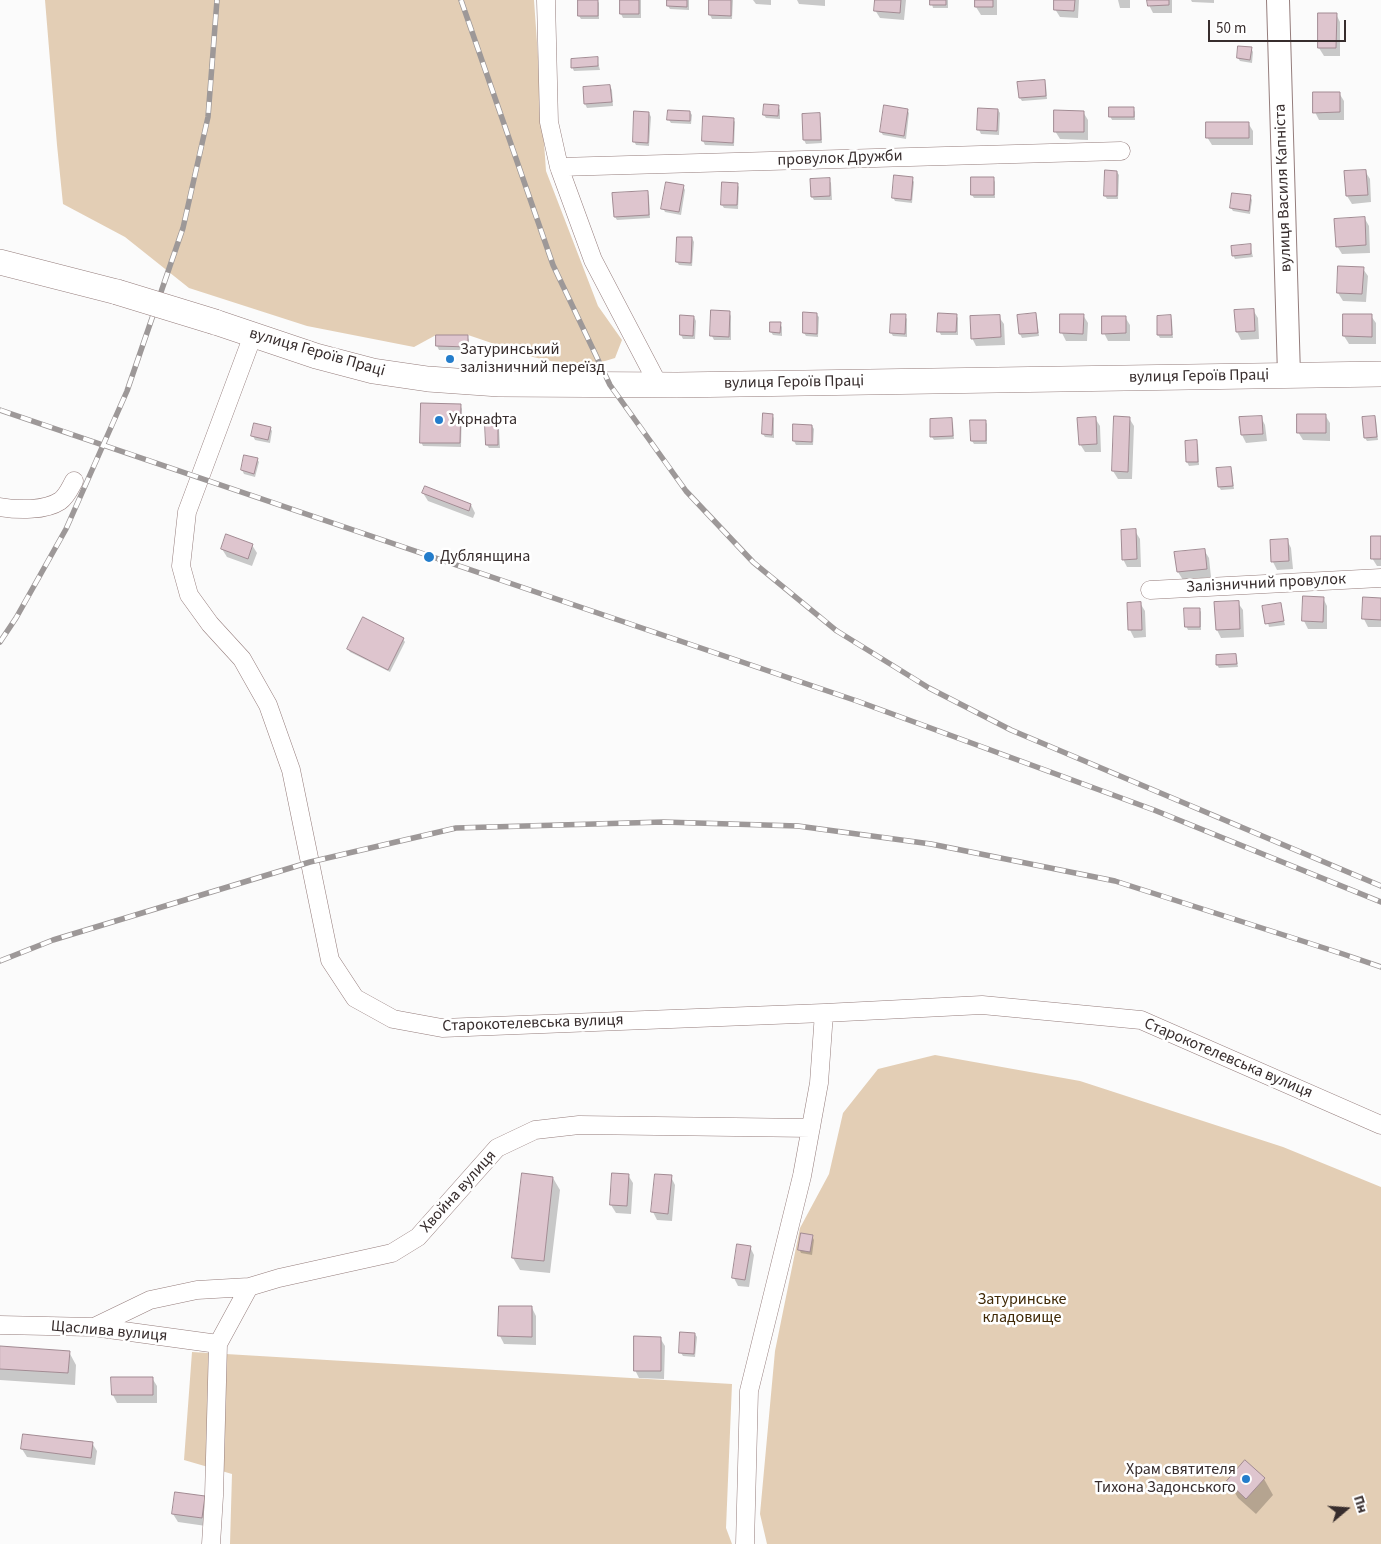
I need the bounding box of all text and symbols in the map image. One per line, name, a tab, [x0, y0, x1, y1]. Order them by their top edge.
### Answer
scale bar	[1211, 10, 1348, 42]
text: 50 m	[1216, 18, 1246, 39]
street label: вулиця Василя Капніста	[1271, 104, 1297, 272]
street label: провулок Дружби	[777, 147, 903, 171]
street label: вулиця Героїв Праці	[247, 324, 387, 382]
place label: Затуринський залізничний переїзд	[460, 340, 605, 378]
marker: Затуринський залізничний переїзд	[444, 353, 456, 365]
street label: вулиця Героїв Праці	[1129, 366, 1269, 388]
street label: вулиця Героїв Праці	[724, 372, 864, 394]
place label: Укрнафта	[449, 410, 517, 430]
marker: Укрнафта	[433, 414, 445, 426]
place label: Дублянщина	[440, 547, 530, 567]
marker: Дублянщина	[422, 550, 436, 564]
street label: Залізничний провулок	[1186, 570, 1346, 598]
street label: Старокотелевська вулиця	[442, 1011, 624, 1037]
street label: Старокотелевська вулиця	[1141, 1015, 1315, 1103]
street label: Хвойна вулиця	[417, 1147, 501, 1237]
park label: Затуринське кладовище	[977, 1290, 1067, 1328]
street label: Щаслива вулиця	[50, 1317, 168, 1347]
place label: Храм святителя Тихона Задонського	[1094, 1460, 1236, 1498]
marker: Храм святителя Тихона Задонського	[1240, 1473, 1252, 1485]
north arrow	[1321, 1484, 1371, 1534]
text: Пн	[1348, 1493, 1372, 1516]

